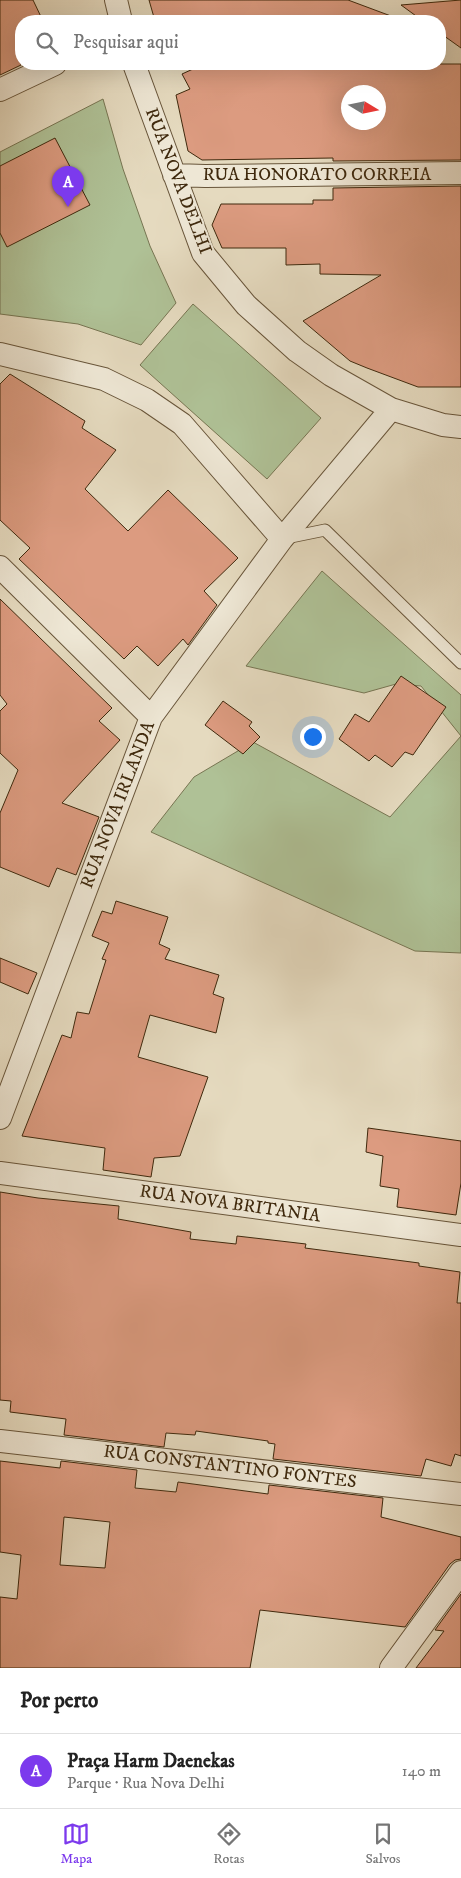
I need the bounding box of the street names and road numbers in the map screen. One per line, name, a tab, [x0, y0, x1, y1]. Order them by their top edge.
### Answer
street label: RUA NOVA DELHI	[140, 105, 216, 257]
street label: RUA HONORATO CORREIA	[203, 164, 432, 186]
street label: RUA NOVA IRLANDA	[76, 718, 160, 892]
street label: RUA NOVA BRITANIA	[138, 1180, 322, 1228]
street label: RUA CONSTANTINO FONTES	[102, 1441, 358, 1493]

